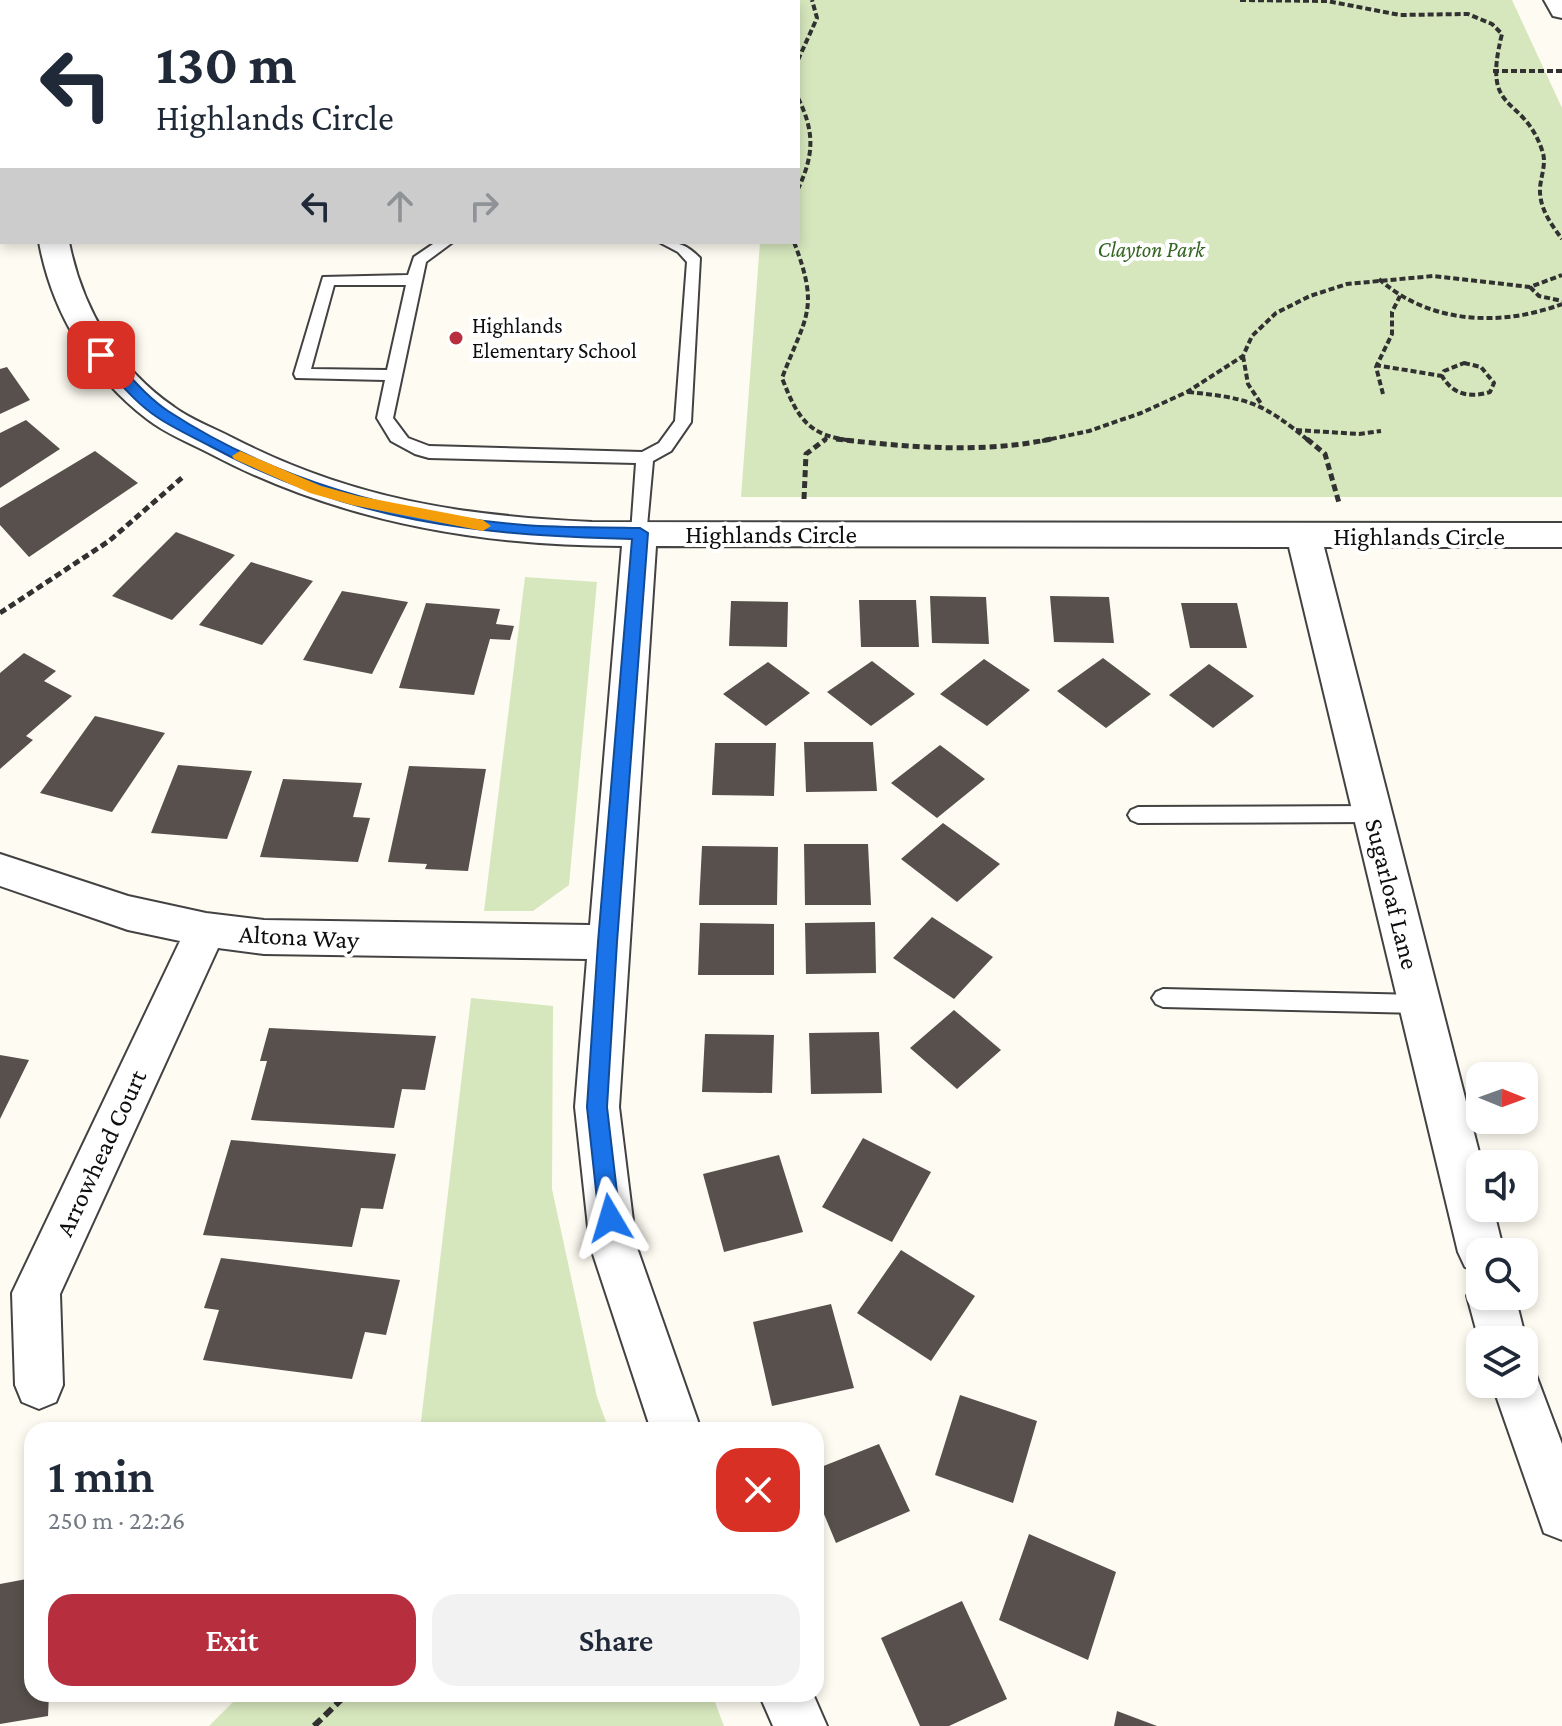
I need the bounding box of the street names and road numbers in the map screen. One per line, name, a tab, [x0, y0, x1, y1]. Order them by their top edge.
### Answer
street label: Highlands Circle	[685, 520, 857, 549]
street label: Highlands Circle	[1333, 522, 1505, 551]
street label: Sugarloaf Lane	[1359, 816, 1425, 972]
street label: Altona Way	[238, 919, 361, 955]
street label: Arrowhead Court	[50, 1065, 152, 1241]

